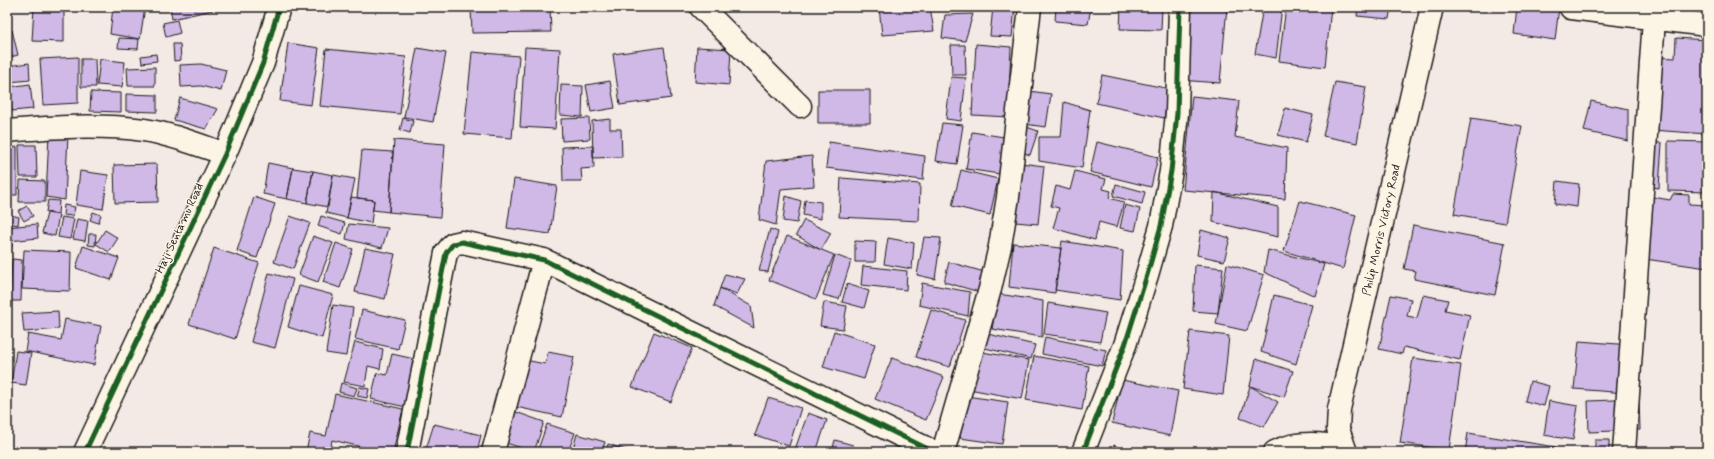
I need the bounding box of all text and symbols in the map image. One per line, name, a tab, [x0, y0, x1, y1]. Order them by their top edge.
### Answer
street label: Philip Morris Victory Road	[1359, 163, 1405, 297]
street label: Haji Sentamu Road	[152, 181, 208, 276]

